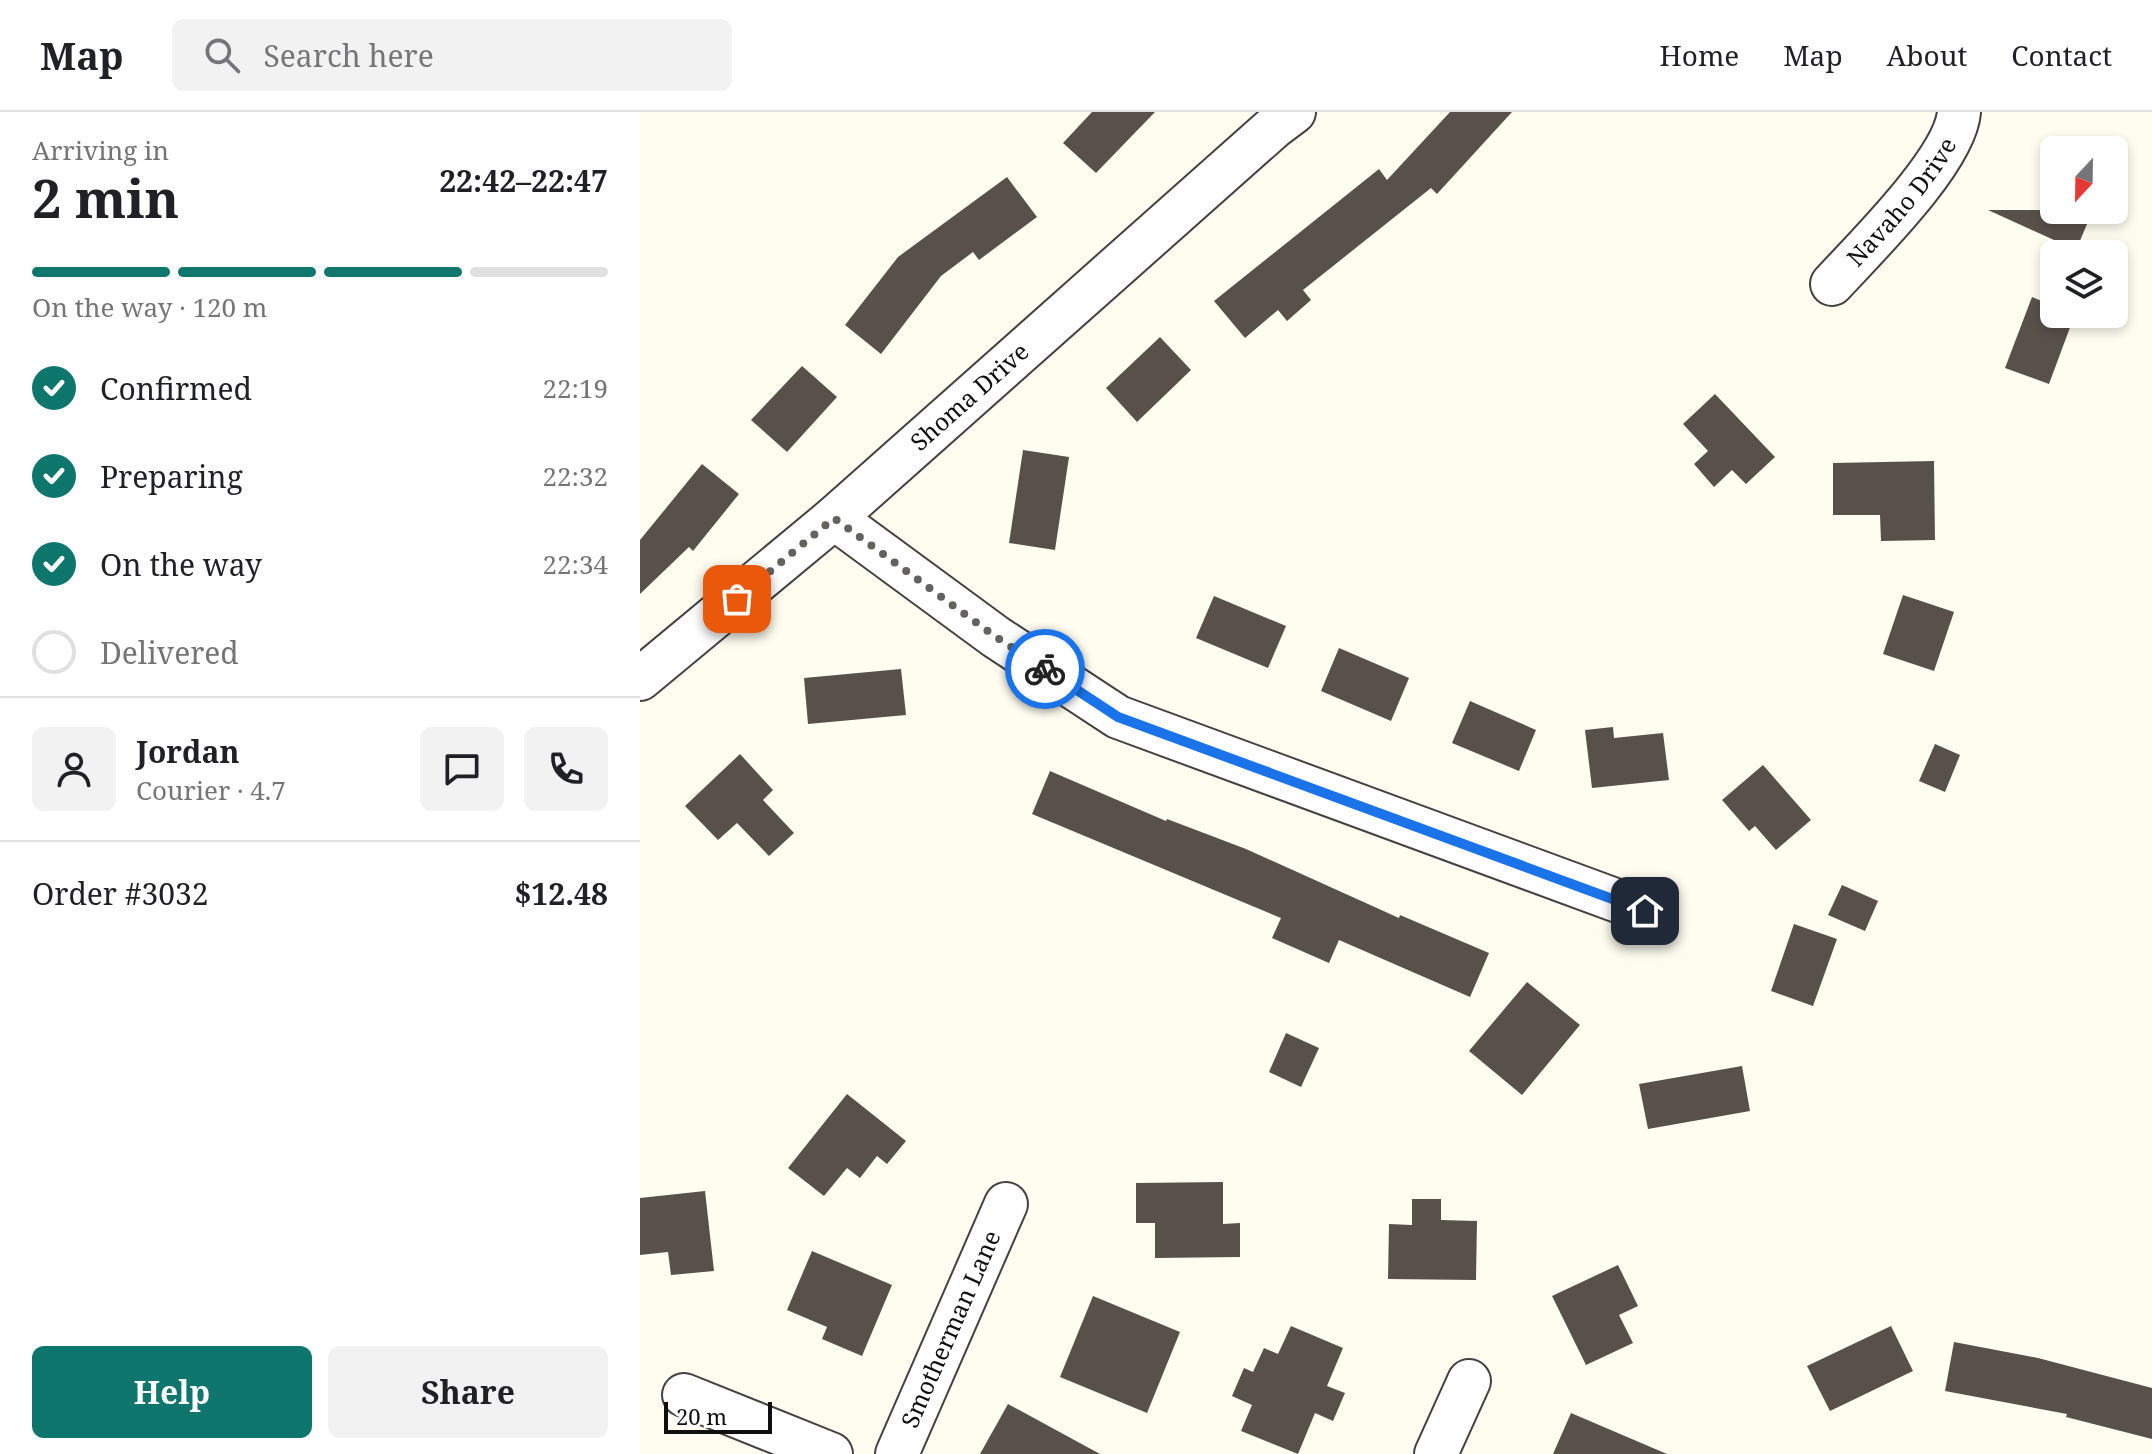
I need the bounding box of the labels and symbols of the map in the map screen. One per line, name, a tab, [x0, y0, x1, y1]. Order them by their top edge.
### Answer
street label: Navaho Drive	[1839, 131, 1963, 273]
north arrow	[2040, 136, 2128, 224]
street label: Shoma Drive	[903, 335, 1035, 457]
pin	[703, 565, 771, 633]
courier	[1005, 629, 1085, 709]
pin	[1611, 877, 1679, 945]
street label: Smotherman Lane	[892, 1225, 1008, 1433]
scale bar	[664, 1398, 772, 1434]

